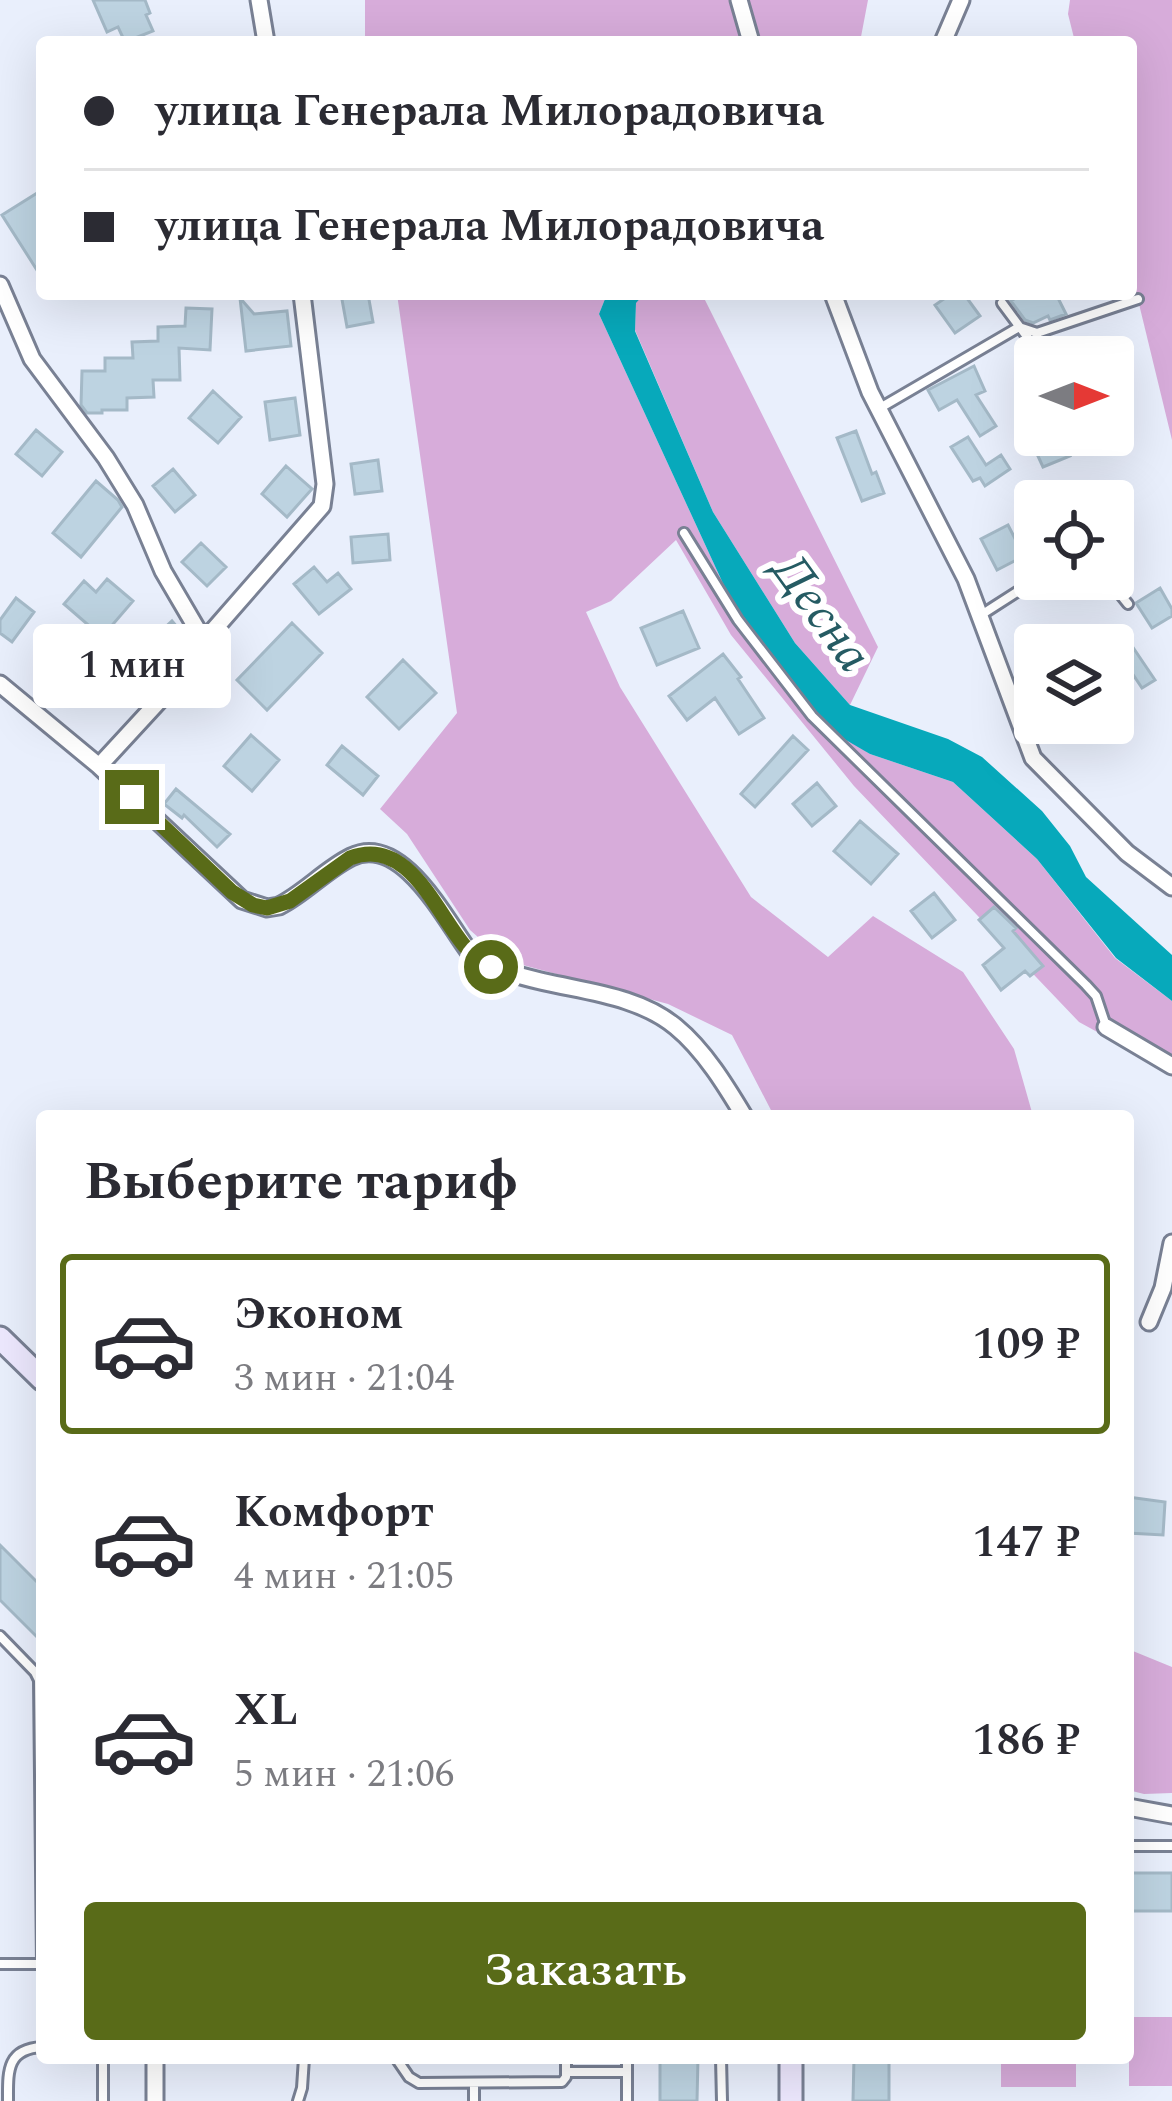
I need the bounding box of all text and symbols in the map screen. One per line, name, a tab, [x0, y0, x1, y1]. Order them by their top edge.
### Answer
text: улица Генерала Милорадовича	[156, 77, 825, 146]
text: улица Генерала Милорадовича	[156, 192, 825, 261]
north arrow	[1014, 336, 1134, 456]
map controls	[1014, 336, 1134, 744]
button: locate	[1014, 480, 1134, 600]
water label: Десна	[750, 535, 891, 689]
callout: 1 мин	[33, 623, 231, 707]
button: layers	[1014, 624, 1134, 744]
text: 1 мин	[78, 636, 186, 695]
route end	[105, 770, 159, 824]
route start	[464, 940, 518, 994]
text: Выберите тариф	[84, 1141, 518, 1223]
text: Эконом	[234, 1280, 403, 1349]
icon: car	[90, 1290, 198, 1398]
text: 109 ₽	[972, 1310, 1080, 1379]
text: 3 мин · 21:04	[234, 1349, 454, 1408]
text: Комфорт	[234, 1478, 434, 1547]
icon: car	[90, 1488, 198, 1596]
text: 147 ₽	[972, 1508, 1080, 1577]
text: 4 мин · 21:05	[234, 1547, 454, 1606]
text: XL	[234, 1676, 298, 1745]
icon: car	[90, 1686, 198, 1794]
text: 186 ₽	[972, 1706, 1080, 1775]
text: 5 мин · 21:06	[234, 1745, 454, 1804]
button: Заказать	[84, 1902, 1086, 2040]

